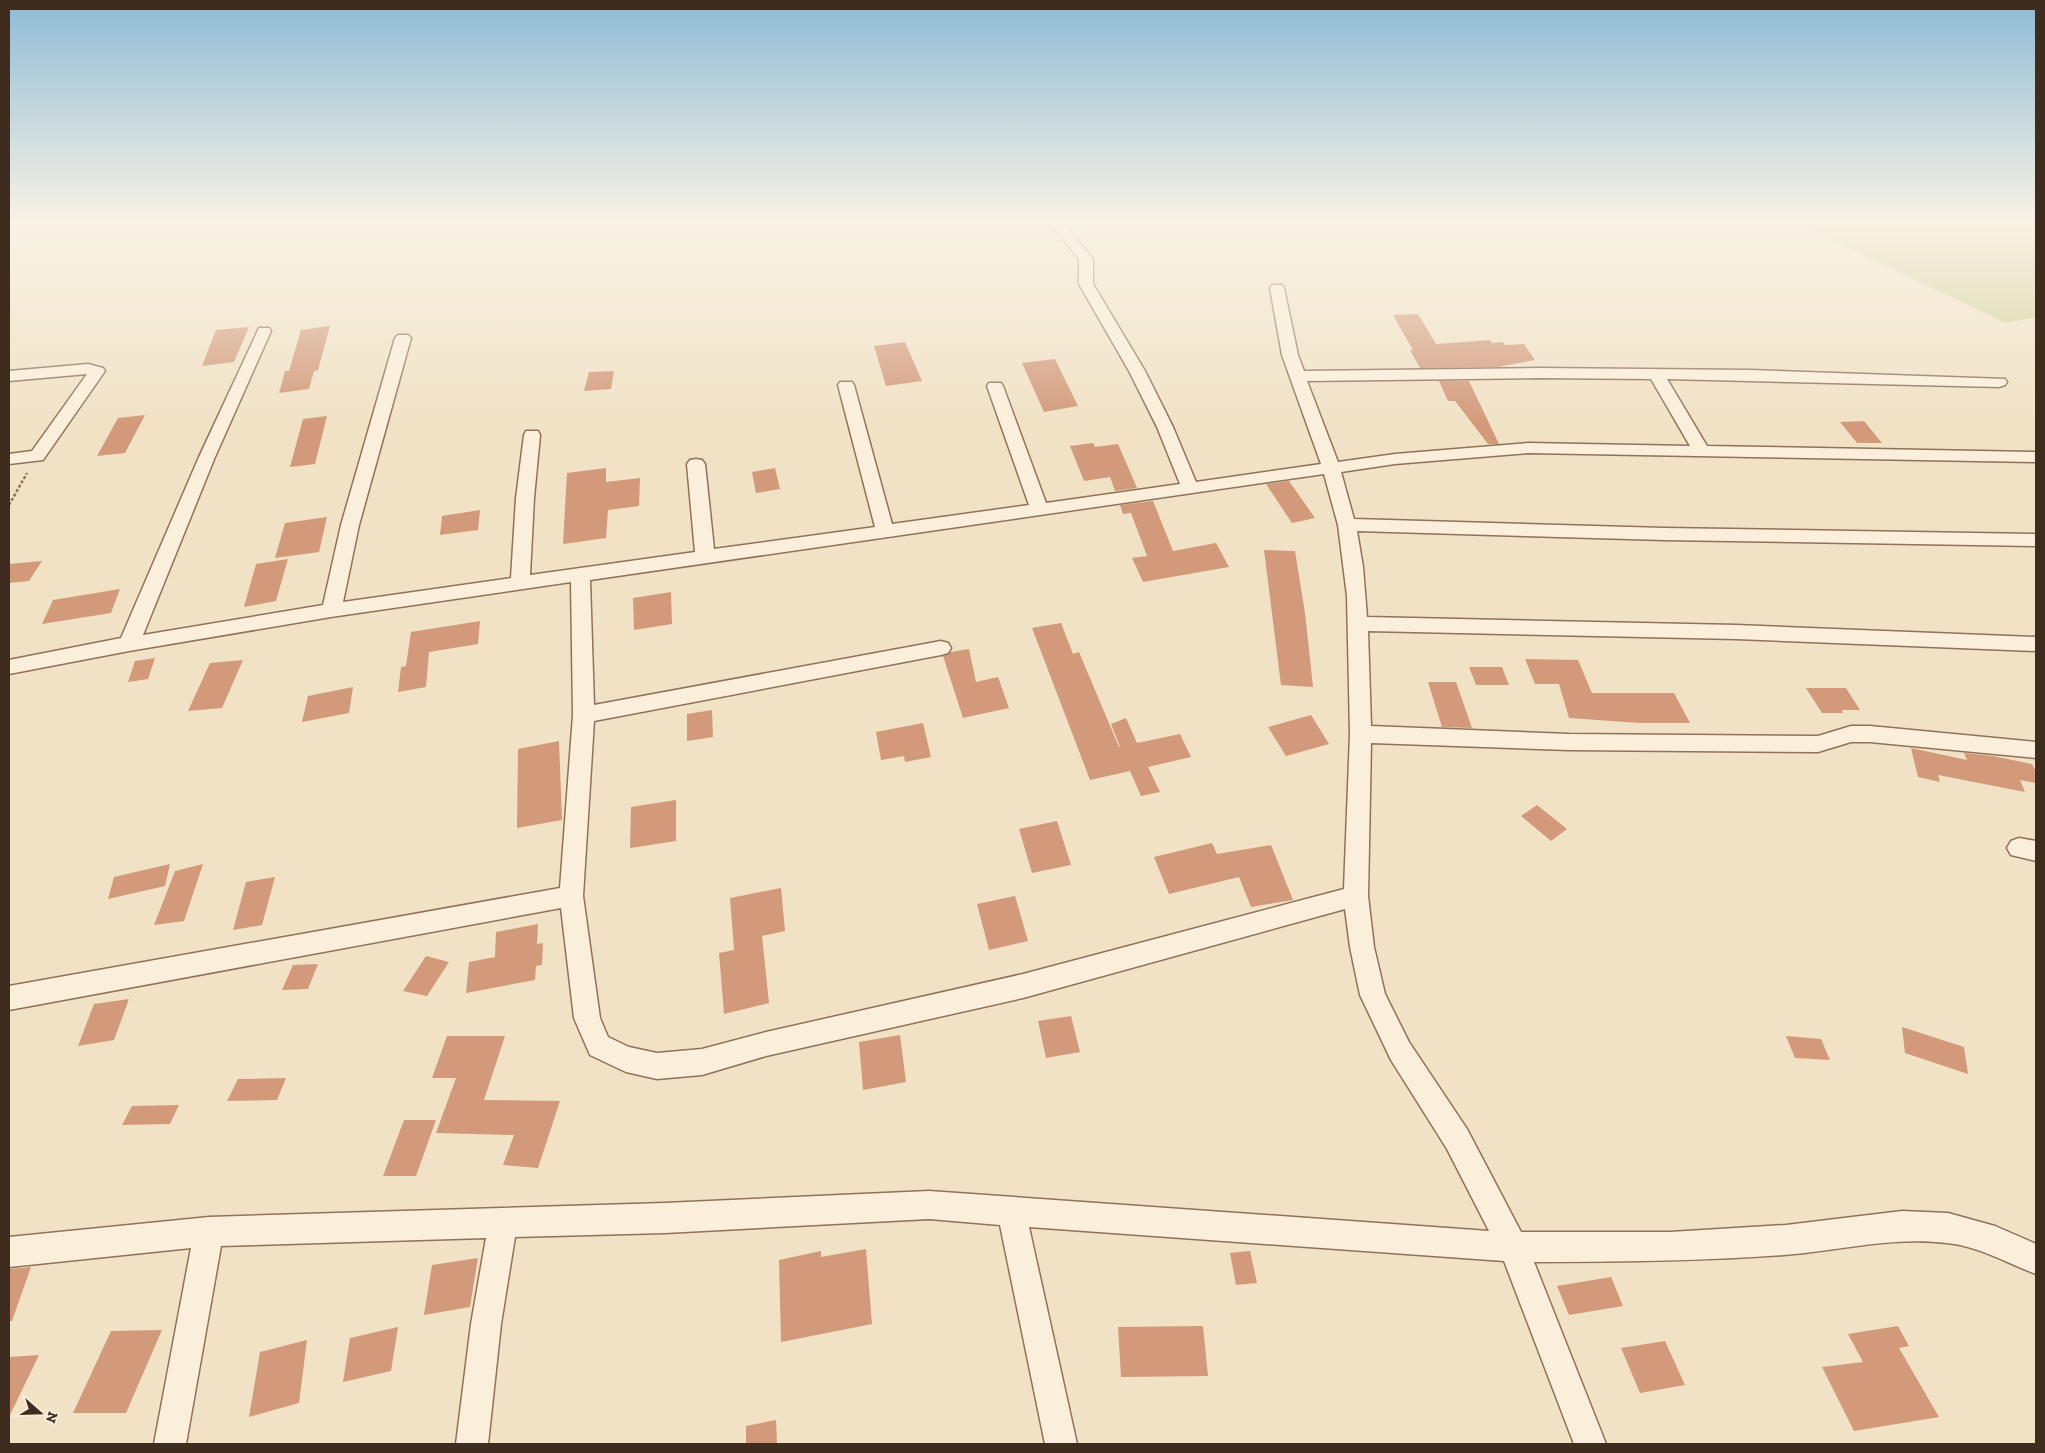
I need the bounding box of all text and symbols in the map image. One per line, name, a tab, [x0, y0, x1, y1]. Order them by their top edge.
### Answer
north arrow	[15, 1388, 65, 1438]
text: N	[42, 1409, 62, 1426]

